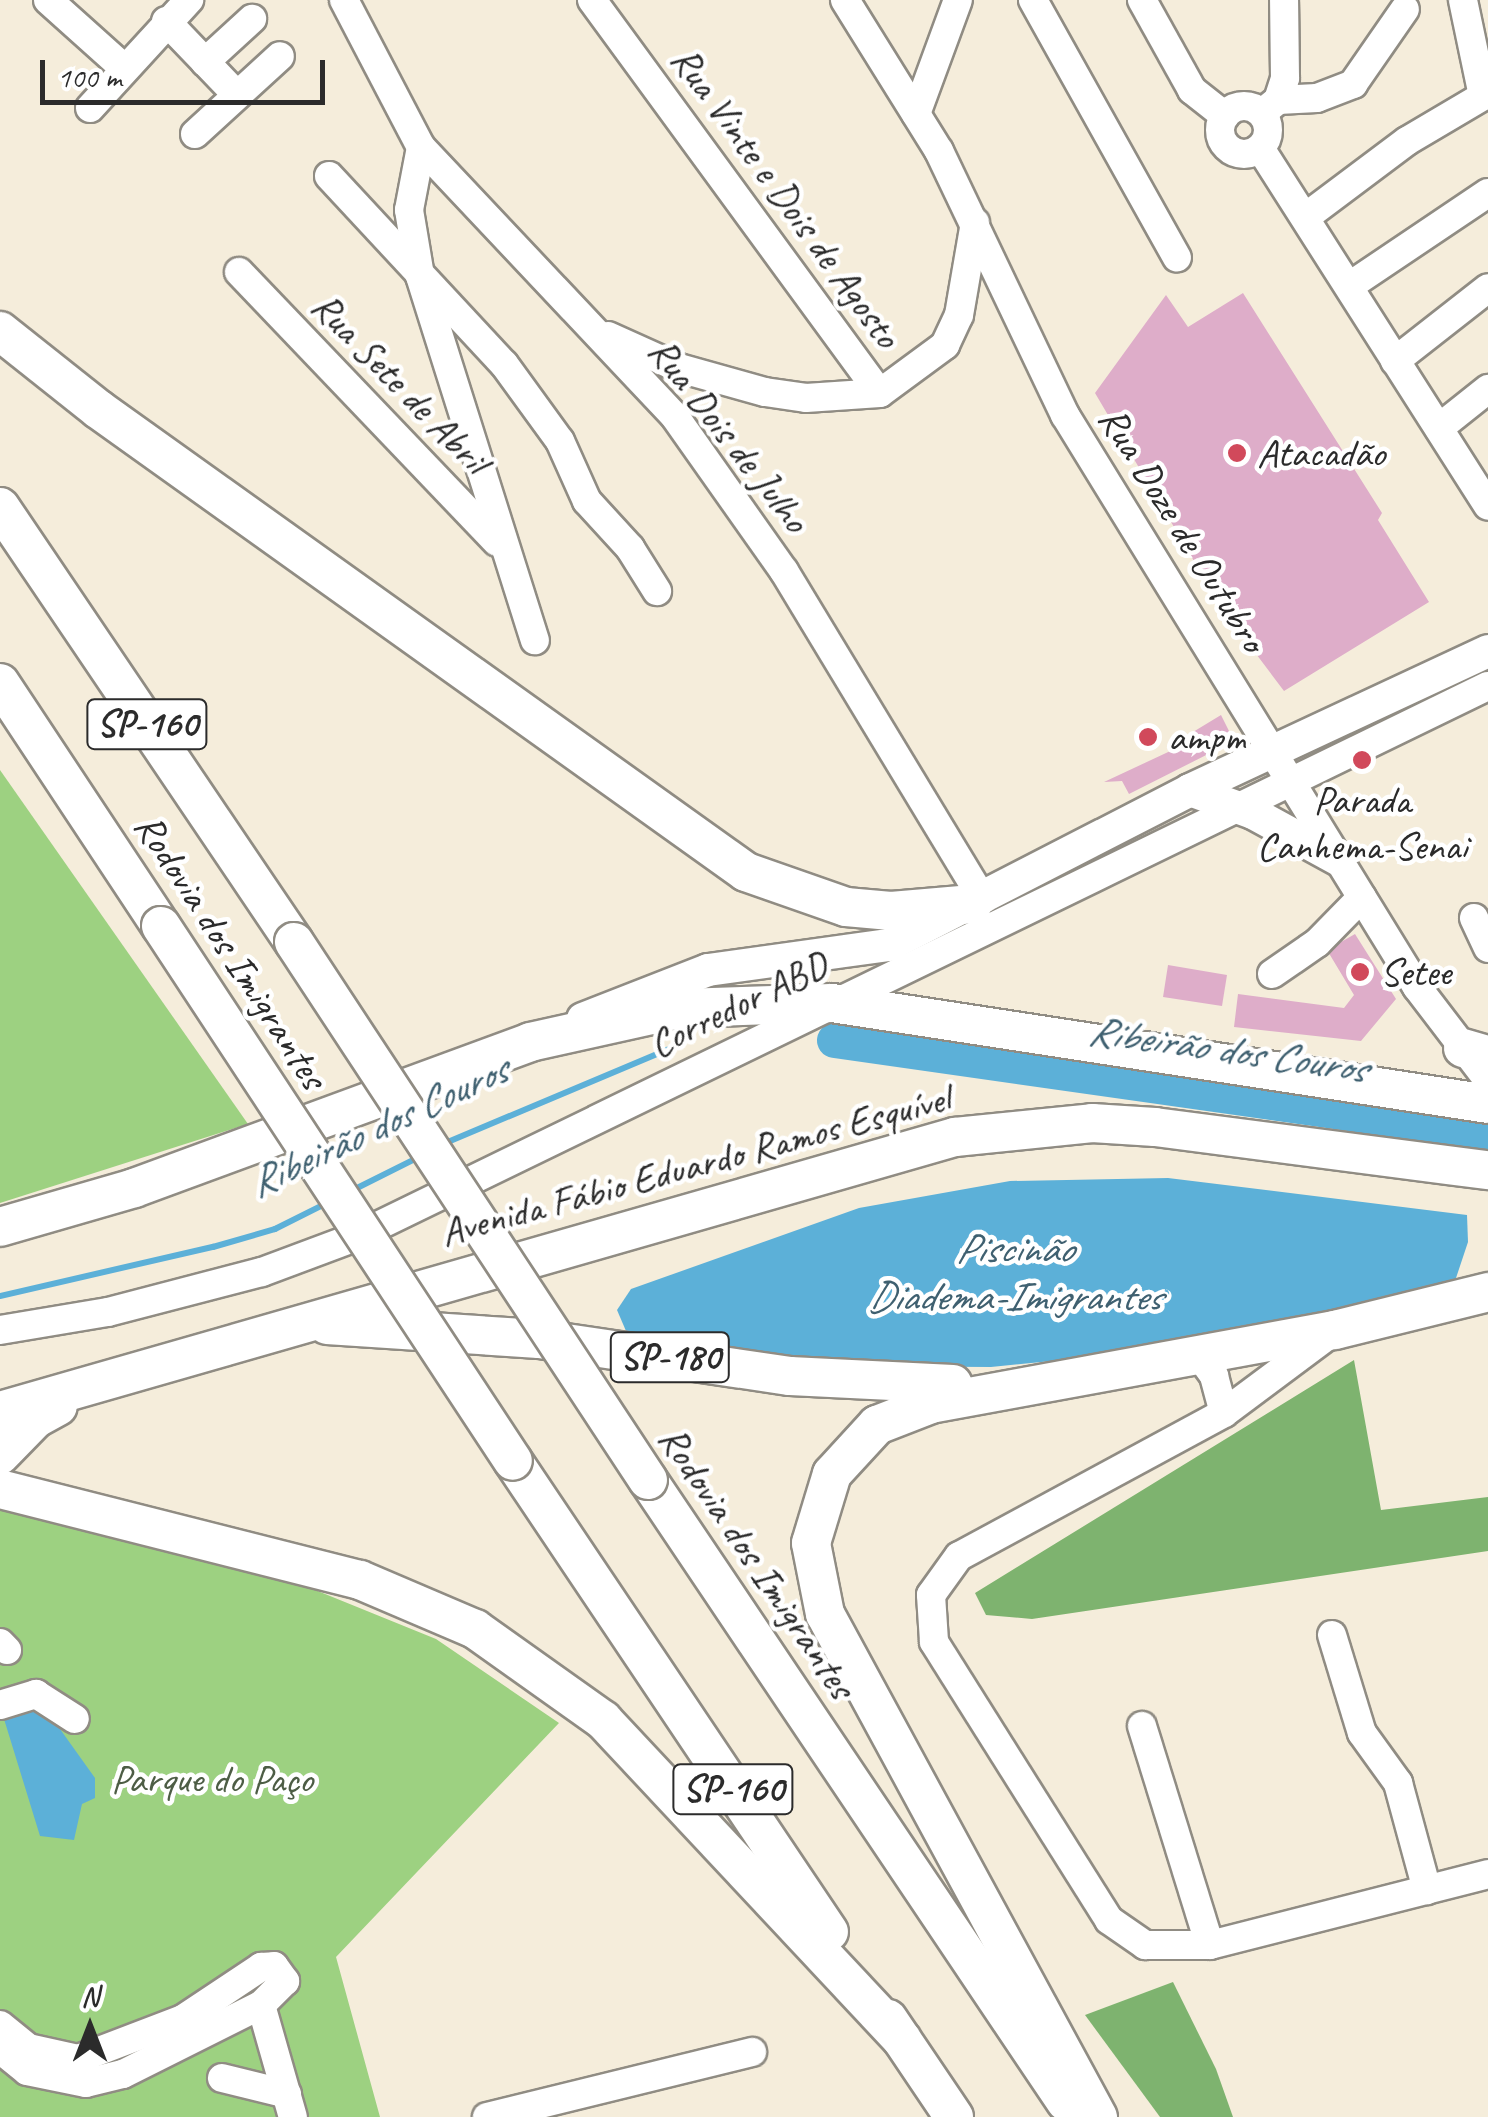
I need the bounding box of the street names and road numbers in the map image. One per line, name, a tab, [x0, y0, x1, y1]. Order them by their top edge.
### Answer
street label: Rua Vinte e Dois de Agosto	[661, 37, 911, 357]
street label: Rua Sete de Abril	[302, 283, 498, 483]
street label: Rua Dois de Julho	[638, 328, 820, 542]
street label: Rua Doze de Outubro	[1088, 397, 1278, 661]
road number: SP-160	[84, 691, 210, 757]
street label: Rodovia dos Imigrantes	[125, 806, 337, 1096]
street label: Corredor ABD	[641, 940, 835, 1068]
street label: Avenida Fábio Eduardo Ramos Esquível	[436, 1074, 954, 1256]
road number: SP-180	[608, 1324, 732, 1390]
street label: Rodovia dos Imigrantes	[649, 1418, 865, 1706]
road number: SP-160	[670, 1756, 796, 1822]

